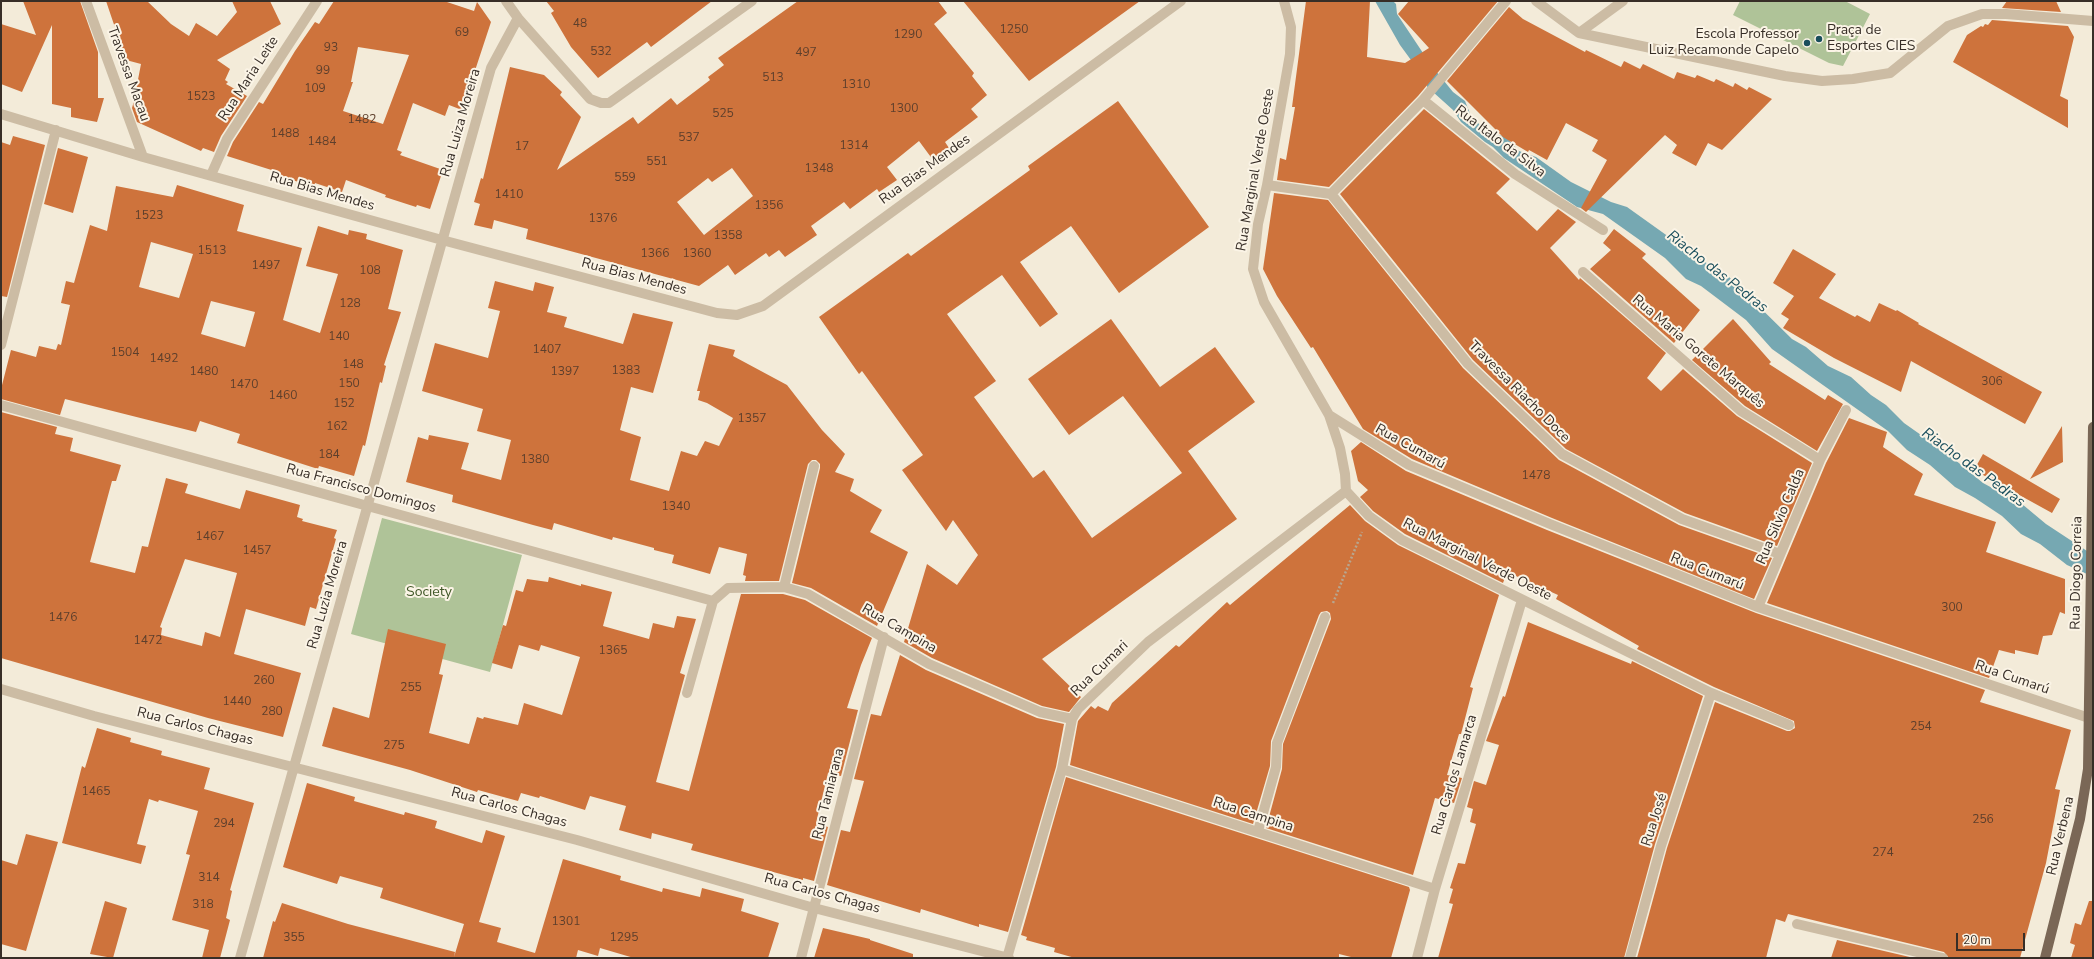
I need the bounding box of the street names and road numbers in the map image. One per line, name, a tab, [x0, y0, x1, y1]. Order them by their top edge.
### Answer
street label: Travessa Macau	[103, 24, 153, 124]
street label: Rua Maria Leite	[215, 34, 283, 124]
street label: Rua Luiza Moreira	[437, 67, 485, 179]
street label: Rua Marginal Verde Oeste	[1233, 87, 1279, 253]
street label: Rua Italo da Silva	[1451, 102, 1549, 182]
street label: Rua Bias Mendes	[876, 131, 974, 209]
street label: Rua Bias Mendes	[268, 169, 376, 215]
street label: Rua Bias Mendes	[579, 255, 689, 299]
street label: Rua Maria Gorete Marquês	[1628, 292, 1768, 412]
street label: Travessa Riacho Doce	[1465, 338, 1573, 446]
street label: Rua Cumarú	[1372, 421, 1448, 473]
street label: Rua Francisco Domingos	[284, 461, 438, 517]
street label: Rua Silvio Calda	[1753, 467, 1809, 567]
street label: Rua Marginal Verde Oeste	[1400, 515, 1554, 605]
street label: Rua Diogo Correia	[2068, 516, 2086, 630]
street label: Rua Luzia Moreira	[304, 539, 352, 651]
street label: Rua Cumarú	[1668, 550, 1746, 594]
street label: Rua Campina	[859, 601, 939, 657]
street label: Rua Cumari	[1068, 638, 1132, 700]
street label: Rua Cumarú	[1973, 657, 2051, 699]
street label: Rua Carlos Chagas	[135, 704, 255, 750]
street label: Rua Carlos Lamarca	[1429, 713, 1481, 837]
street label: Rua Tamiarana	[810, 747, 848, 841]
street label: Rua Carlos Chagas	[449, 784, 569, 832]
street label: Rua José	[1639, 791, 1671, 849]
street label: Rua Campina	[1211, 794, 1295, 836]
street label: Rua Verbena	[2044, 795, 2078, 877]
street label: Rua Carlos Chagas	[762, 870, 882, 918]

